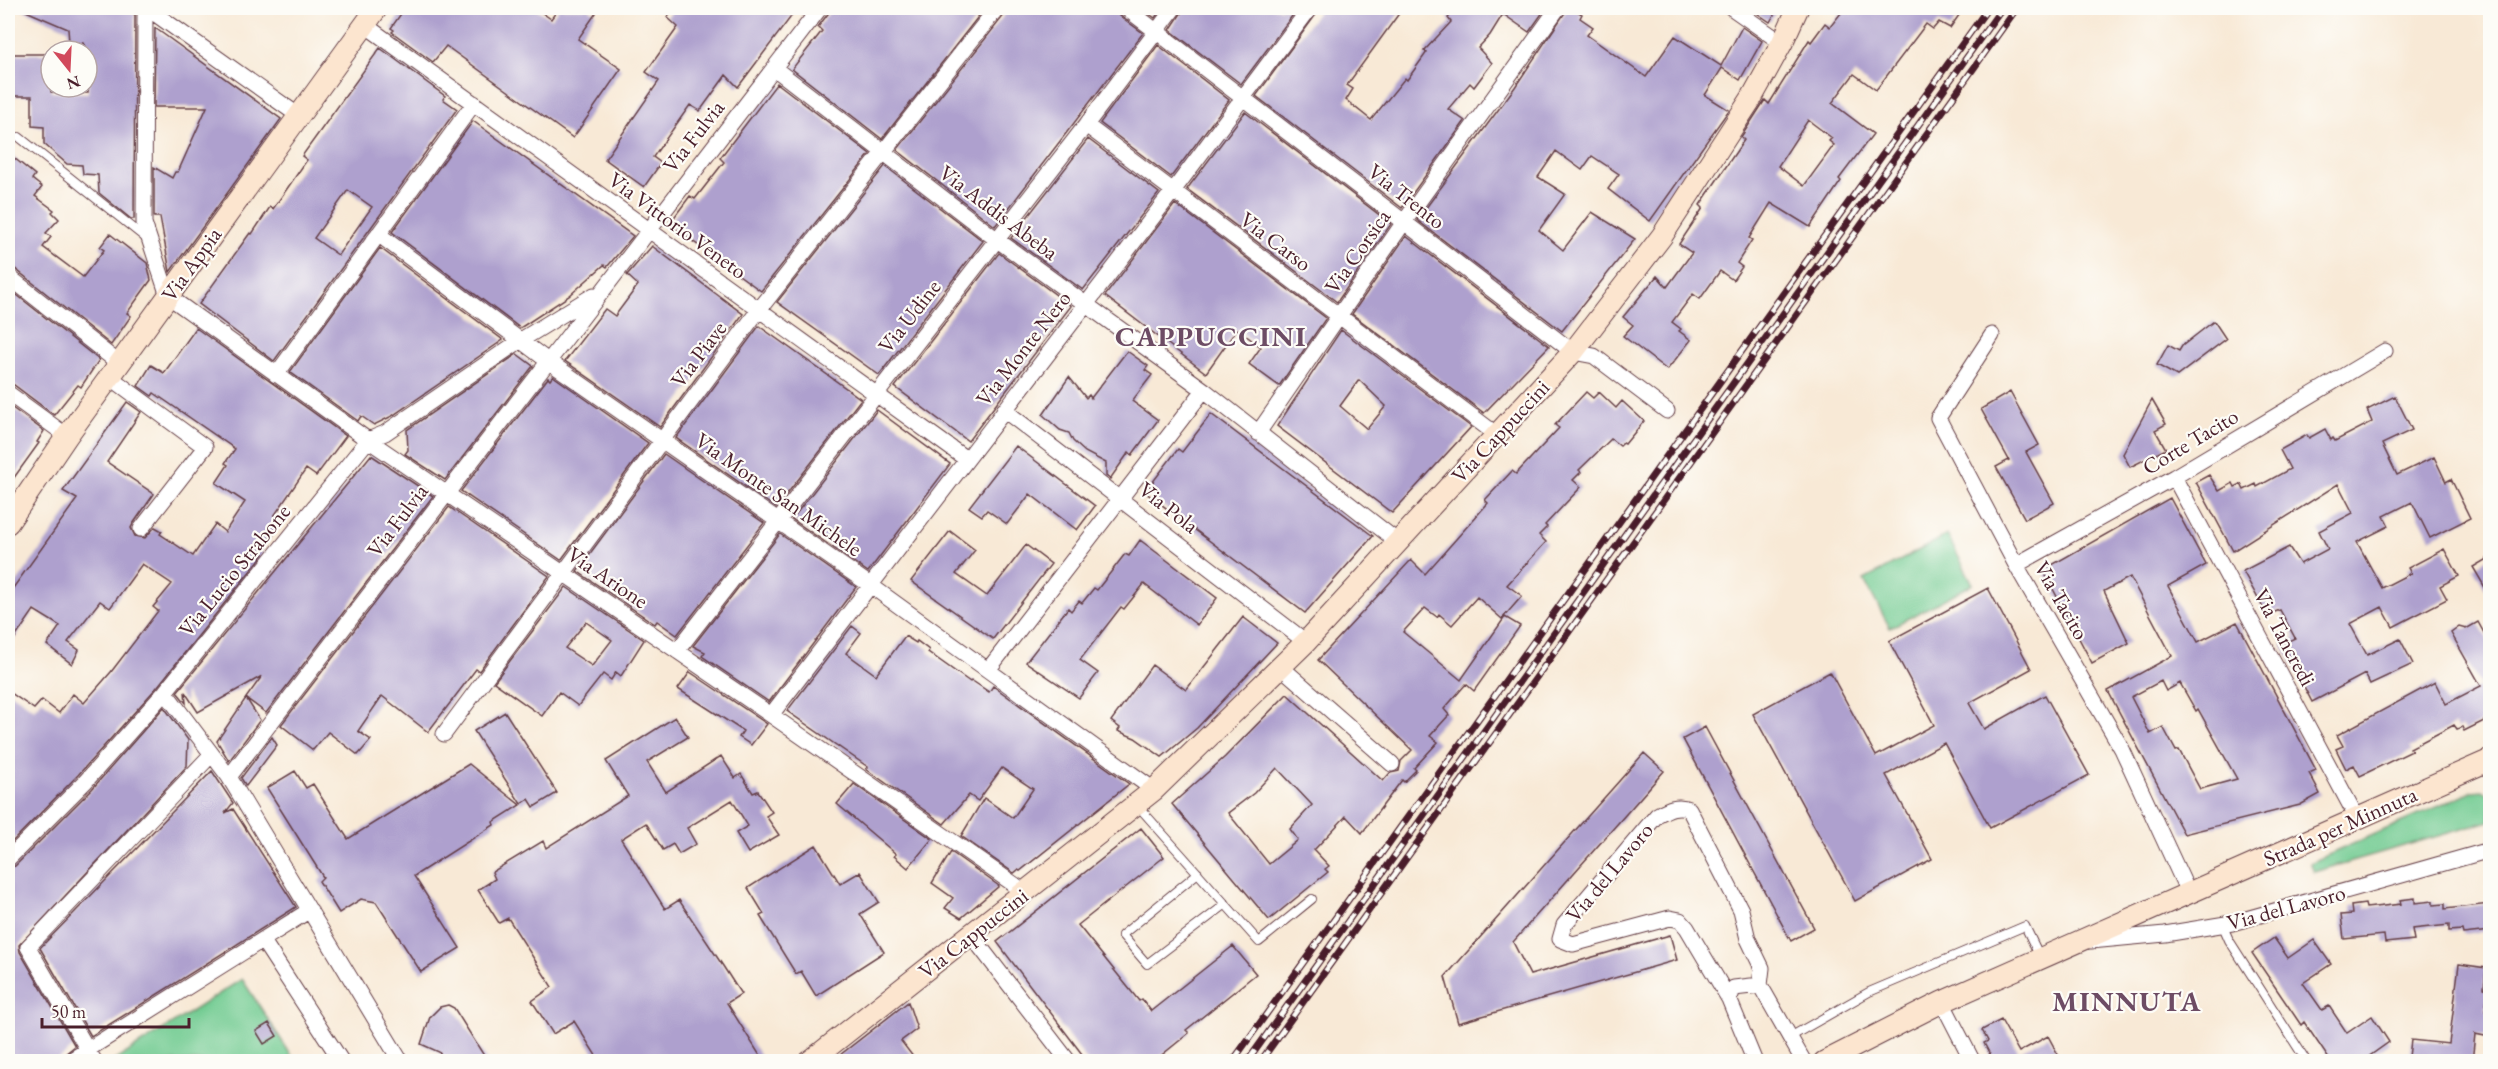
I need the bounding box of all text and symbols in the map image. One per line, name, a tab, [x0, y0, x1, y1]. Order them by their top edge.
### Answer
north arrow	[39, 39, 99, 99]
text: N	[64, 71, 83, 95]
street label: Via Fulvia	[656, 94, 731, 179]
street label: Via Trento	[1362, 157, 1451, 236]
street label: Via Addis Abeba	[933, 158, 1064, 267]
street label: Via Vittorio Veneto	[603, 165, 753, 286]
street label: Via Corsica	[1318, 203, 1397, 299]
street label: Via Carso	[1234, 205, 1318, 278]
street label: Via Appia	[155, 221, 228, 307]
street label: Via Udine	[872, 273, 948, 359]
street label: Via Monte Nero	[969, 285, 1078, 412]
street label: Via Piave	[664, 315, 733, 394]
district label: CAPPUCCINI	[1115, 318, 1307, 354]
street label: Via Cappuccini	[1445, 373, 1556, 489]
street label: Corte Tacito	[2137, 401, 2244, 481]
street label: Via Monte San Michele	[689, 426, 868, 563]
street label: Via Pola	[1133, 475, 1205, 540]
street label: Via Fulvia	[360, 478, 435, 563]
street label: Via Lucio Strabone	[172, 498, 297, 643]
street label: Via Arione	[561, 540, 654, 615]
street label: Via Tacito	[2027, 556, 2096, 645]
street label: Via Tancredi	[2247, 583, 2322, 691]
street label: Strada per Minnuta	[2259, 780, 2422, 873]
street label: Via del Lavoro	[1559, 816, 1660, 928]
street label: Via del Lavoro	[2224, 878, 2349, 937]
street label: Via Cappuccini	[913, 881, 1034, 985]
district label: MINNUTA	[2052, 983, 2202, 1019]
scale bar	[42, 991, 189, 1029]
text: 50 m	[51, 1000, 86, 1023]

